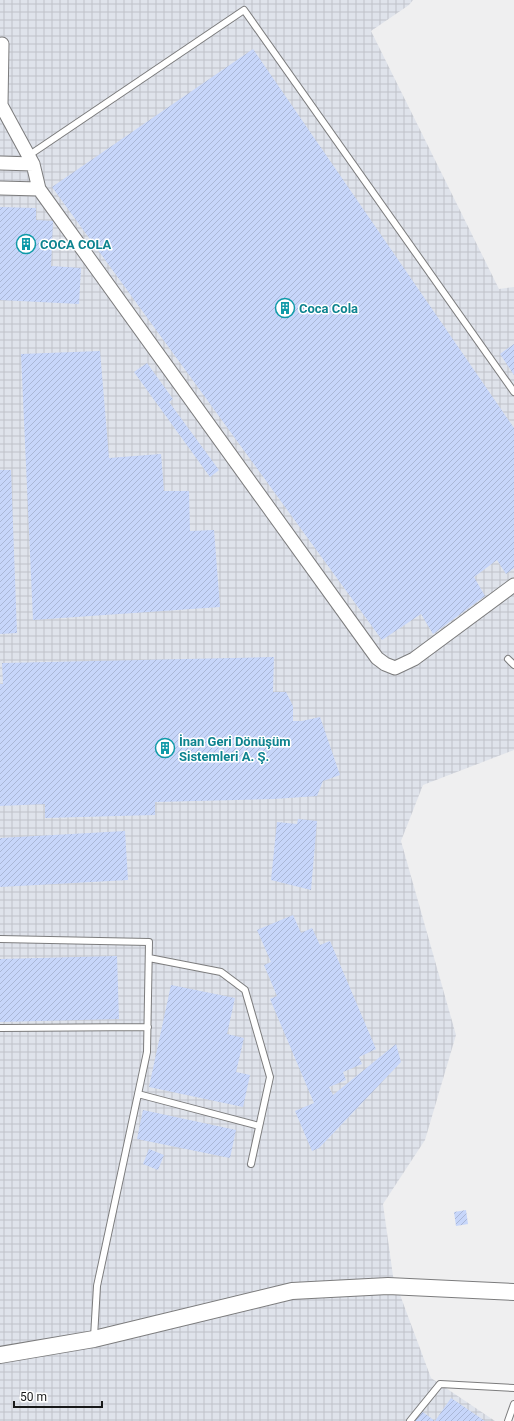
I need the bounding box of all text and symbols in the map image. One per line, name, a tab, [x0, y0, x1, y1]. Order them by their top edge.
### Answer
building icon: COCA COLA	[15, 233, 37, 255]
place label: COCA COLA	[40, 237, 112, 252]
building icon: Coca Cola	[274, 297, 296, 319]
place label: Coca Cola	[299, 301, 358, 316]
place label: İnan Geri Dönüşüm Sistemleri A. Ş.	[179, 734, 290, 764]
building icon: İnan Geri Dönüşüm Sistemleri A. Ş.	[154, 737, 176, 759]
scale bar	[14, 1383, 102, 1409]
text: 50 m	[20, 1390, 47, 1404]

